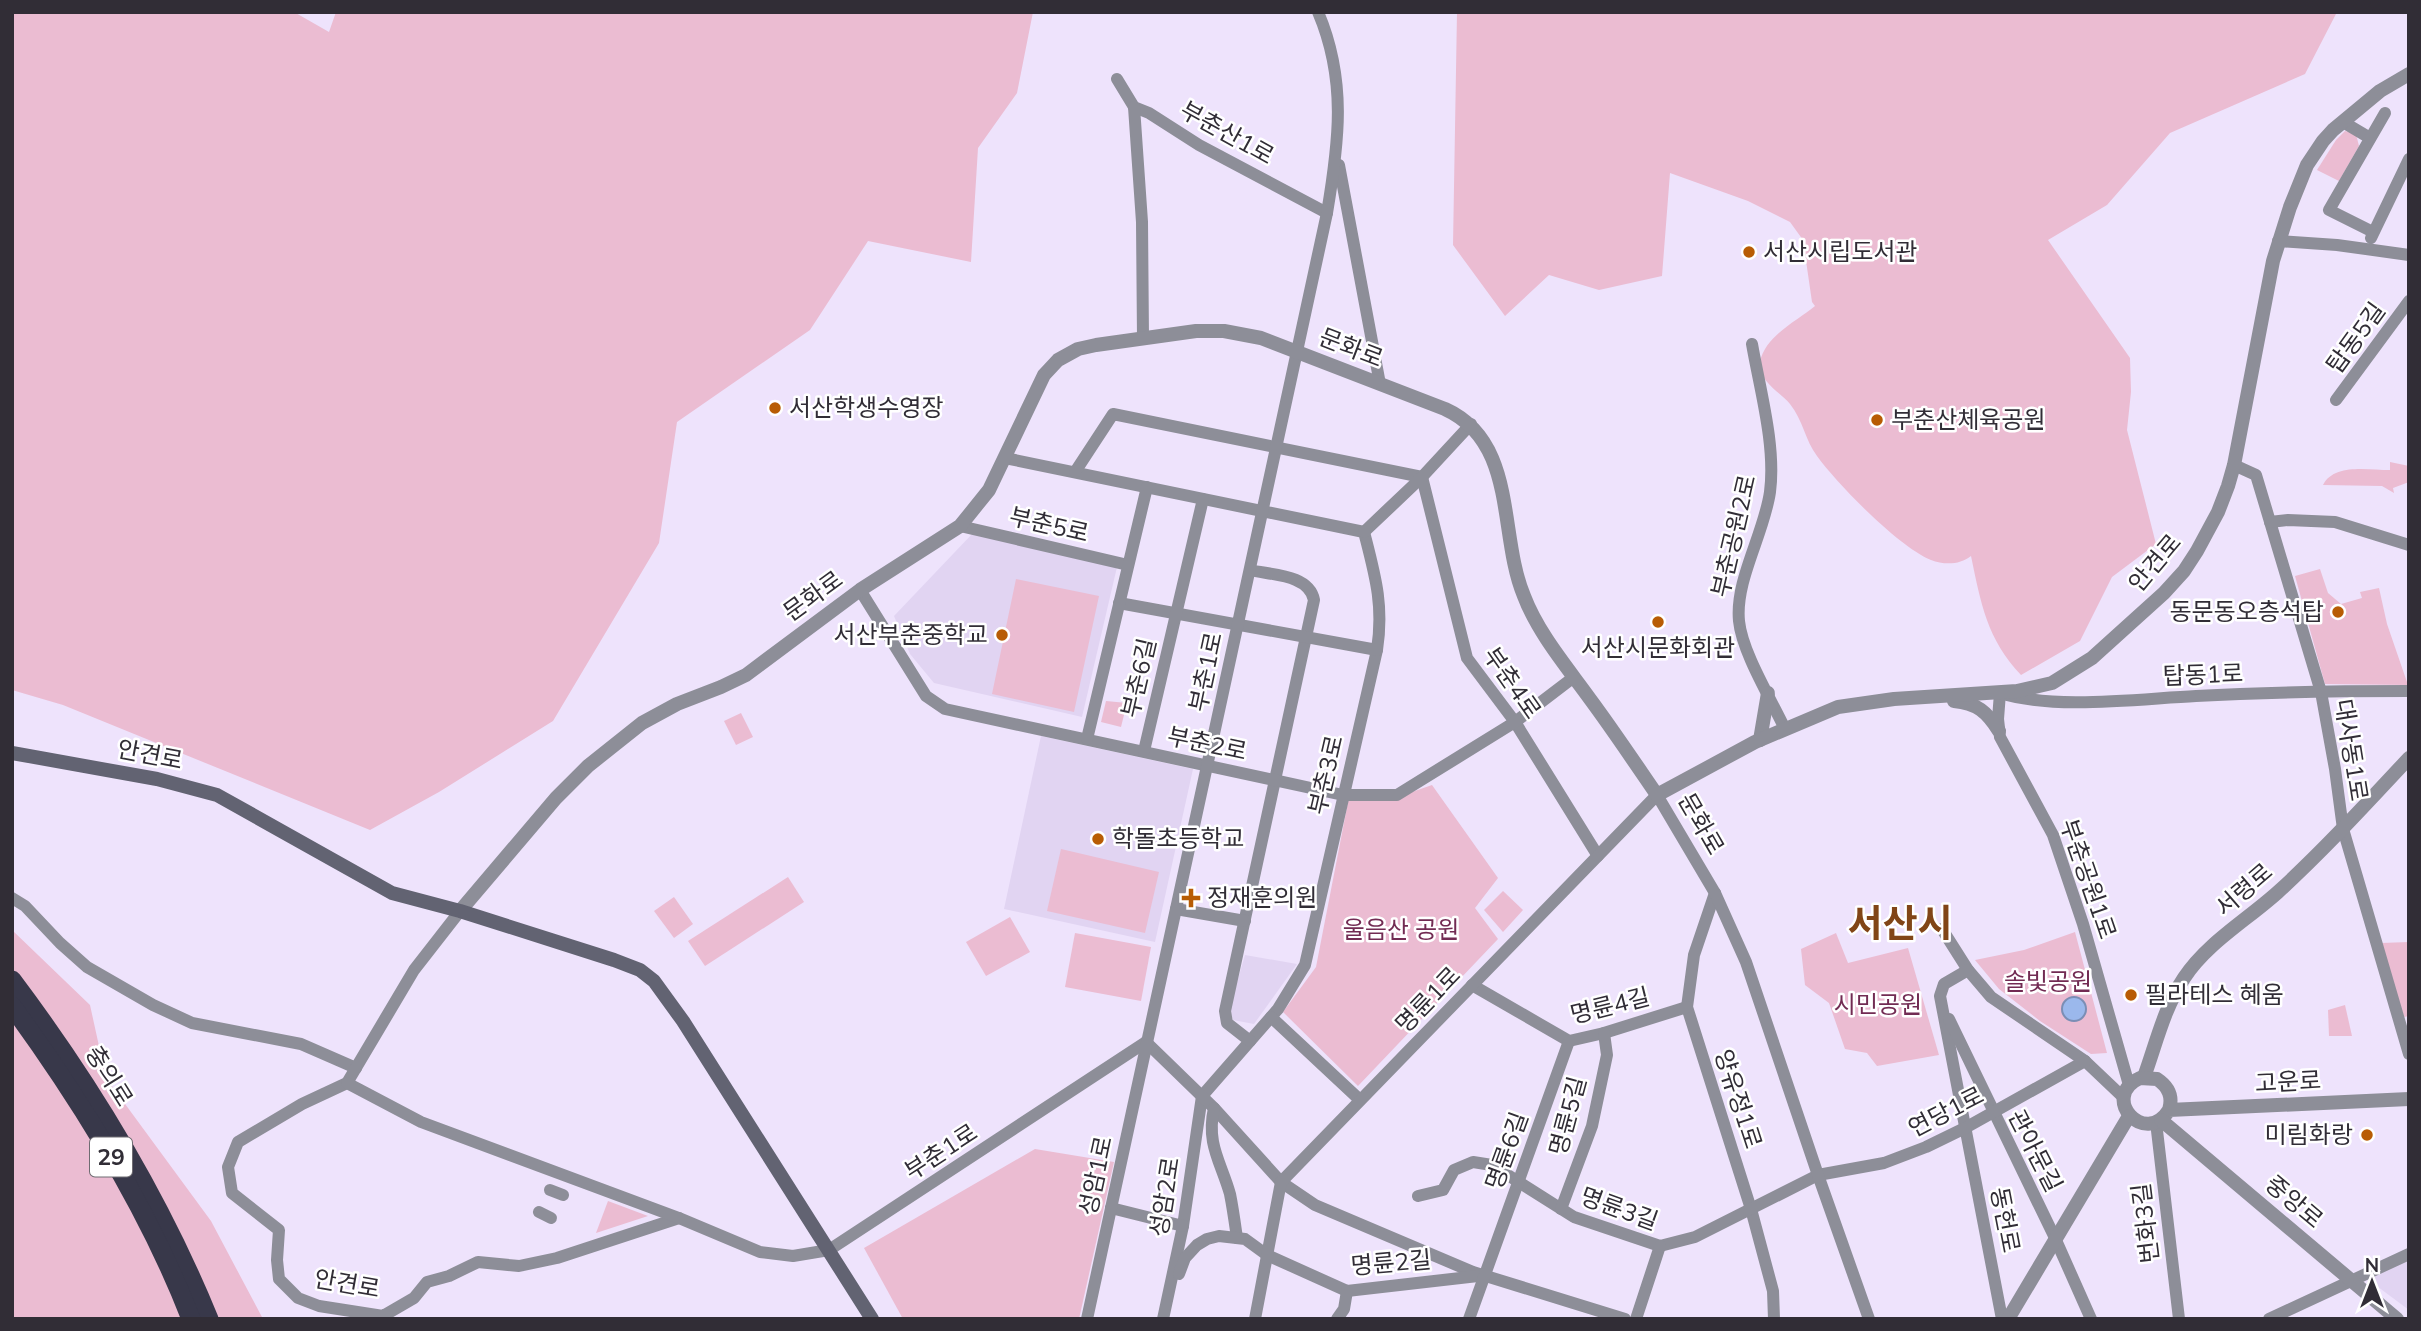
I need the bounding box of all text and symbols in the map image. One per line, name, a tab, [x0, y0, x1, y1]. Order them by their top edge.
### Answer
street label: 부춘산1로	[1175, 94, 1280, 170]
place label: 서산시립도서관	[1763, 236, 1918, 266]
marker: 서산시립도서관	[1741, 244, 1757, 260]
street label: 탑동5길	[2319, 296, 2391, 379]
street label: 문화로	[1315, 321, 1388, 373]
place label: 서산학생수영장	[789, 392, 944, 422]
marker: 서산학생수영장	[767, 400, 783, 416]
place label: 부춘산체육공원	[1891, 404, 2046, 434]
marker: 부춘산체육공원	[1869, 412, 1885, 428]
street label: 부춘공원2로	[1704, 472, 1762, 600]
street label: 부춘5로	[1007, 500, 1092, 548]
street label: 안견로	[2121, 527, 2187, 597]
street label: 문화로	[777, 564, 848, 627]
place label: 동문동오층석탑	[2169, 596, 2324, 626]
marker: 동문동오층석탑	[2330, 604, 2346, 620]
marker: 서산시문화회관	[1650, 614, 1666, 630]
place label: 서산부춘중학교	[833, 619, 988, 649]
marker: 서산부춘중학교	[994, 627, 1010, 643]
street label: 부춘1로	[1182, 629, 1228, 714]
place label: 서산시문화회관	[1581, 632, 1735, 662]
street label: 부춘6길	[1114, 635, 1162, 720]
street label: 부춘4로	[1477, 641, 1548, 724]
street label: 탑동1로	[2162, 658, 2244, 690]
street label: 대사동1로	[2329, 697, 2375, 803]
street label: 부춘2로	[1165, 720, 1250, 766]
street label: 부춘3로	[1301, 732, 1349, 817]
street label: 안견로	[115, 733, 186, 775]
street label: 문화로	[1672, 787, 1731, 860]
street label: 부춘공원1로	[2054, 815, 2123, 943]
place label: 학돌초등학교	[1112, 823, 1244, 853]
marker: 학돌초등학교	[1090, 831, 1106, 847]
street label: 서령로	[2209, 856, 2278, 922]
place label: 정재훈의원	[1207, 882, 1317, 912]
marker: 정재훈의원	[1181, 888, 1201, 908]
district label: 서산시	[1848, 899, 1952, 947]
park label: 울음산 공원	[1343, 914, 1459, 944]
street label: 명륜1로	[1388, 960, 1466, 1039]
park label: 솔빛공원	[2004, 966, 2092, 996]
place label: 필라테스 혜움	[2145, 979, 2284, 1009]
street label: 명륜4길	[1567, 981, 1653, 1029]
marker: 필라테스 혜움	[2123, 987, 2139, 1003]
park label: 시민공원	[1834, 989, 1922, 1019]
street label: 충의로	[80, 1039, 140, 1112]
street label: 양유정1로	[1709, 1045, 1769, 1152]
street label: 고운로	[2254, 1064, 2322, 1098]
street label: 명륜5길	[1542, 1073, 1592, 1159]
street label: 연당1로	[1903, 1079, 1988, 1143]
street label: 관아문길	[2002, 1104, 2069, 1197]
street label: 명륜6길	[1478, 1108, 1534, 1194]
street label: 부춘1로	[898, 1117, 982, 1186]
place label: 미림화랑	[2265, 1119, 2353, 1149]
marker: 미림화랑	[2359, 1127, 2375, 1143]
street label: 성암1로	[1072, 1133, 1118, 1218]
road number: 29	[90, 1138, 132, 1176]
street label: 성암2로	[1143, 1155, 1185, 1239]
street label: 중앙로	[2260, 1168, 2330, 1234]
street label: 명륜3길	[1576, 1180, 1662, 1236]
street label: 번화3길	[2125, 1181, 2165, 1265]
street label: 동헌로	[1985, 1184, 2027, 1255]
street label: 명륜2길	[1349, 1244, 1432, 1280]
north arrow	[2337, 1247, 2407, 1317]
text: N	[2365, 1253, 2379, 1277]
street label: 안견로	[312, 1262, 382, 1304]

